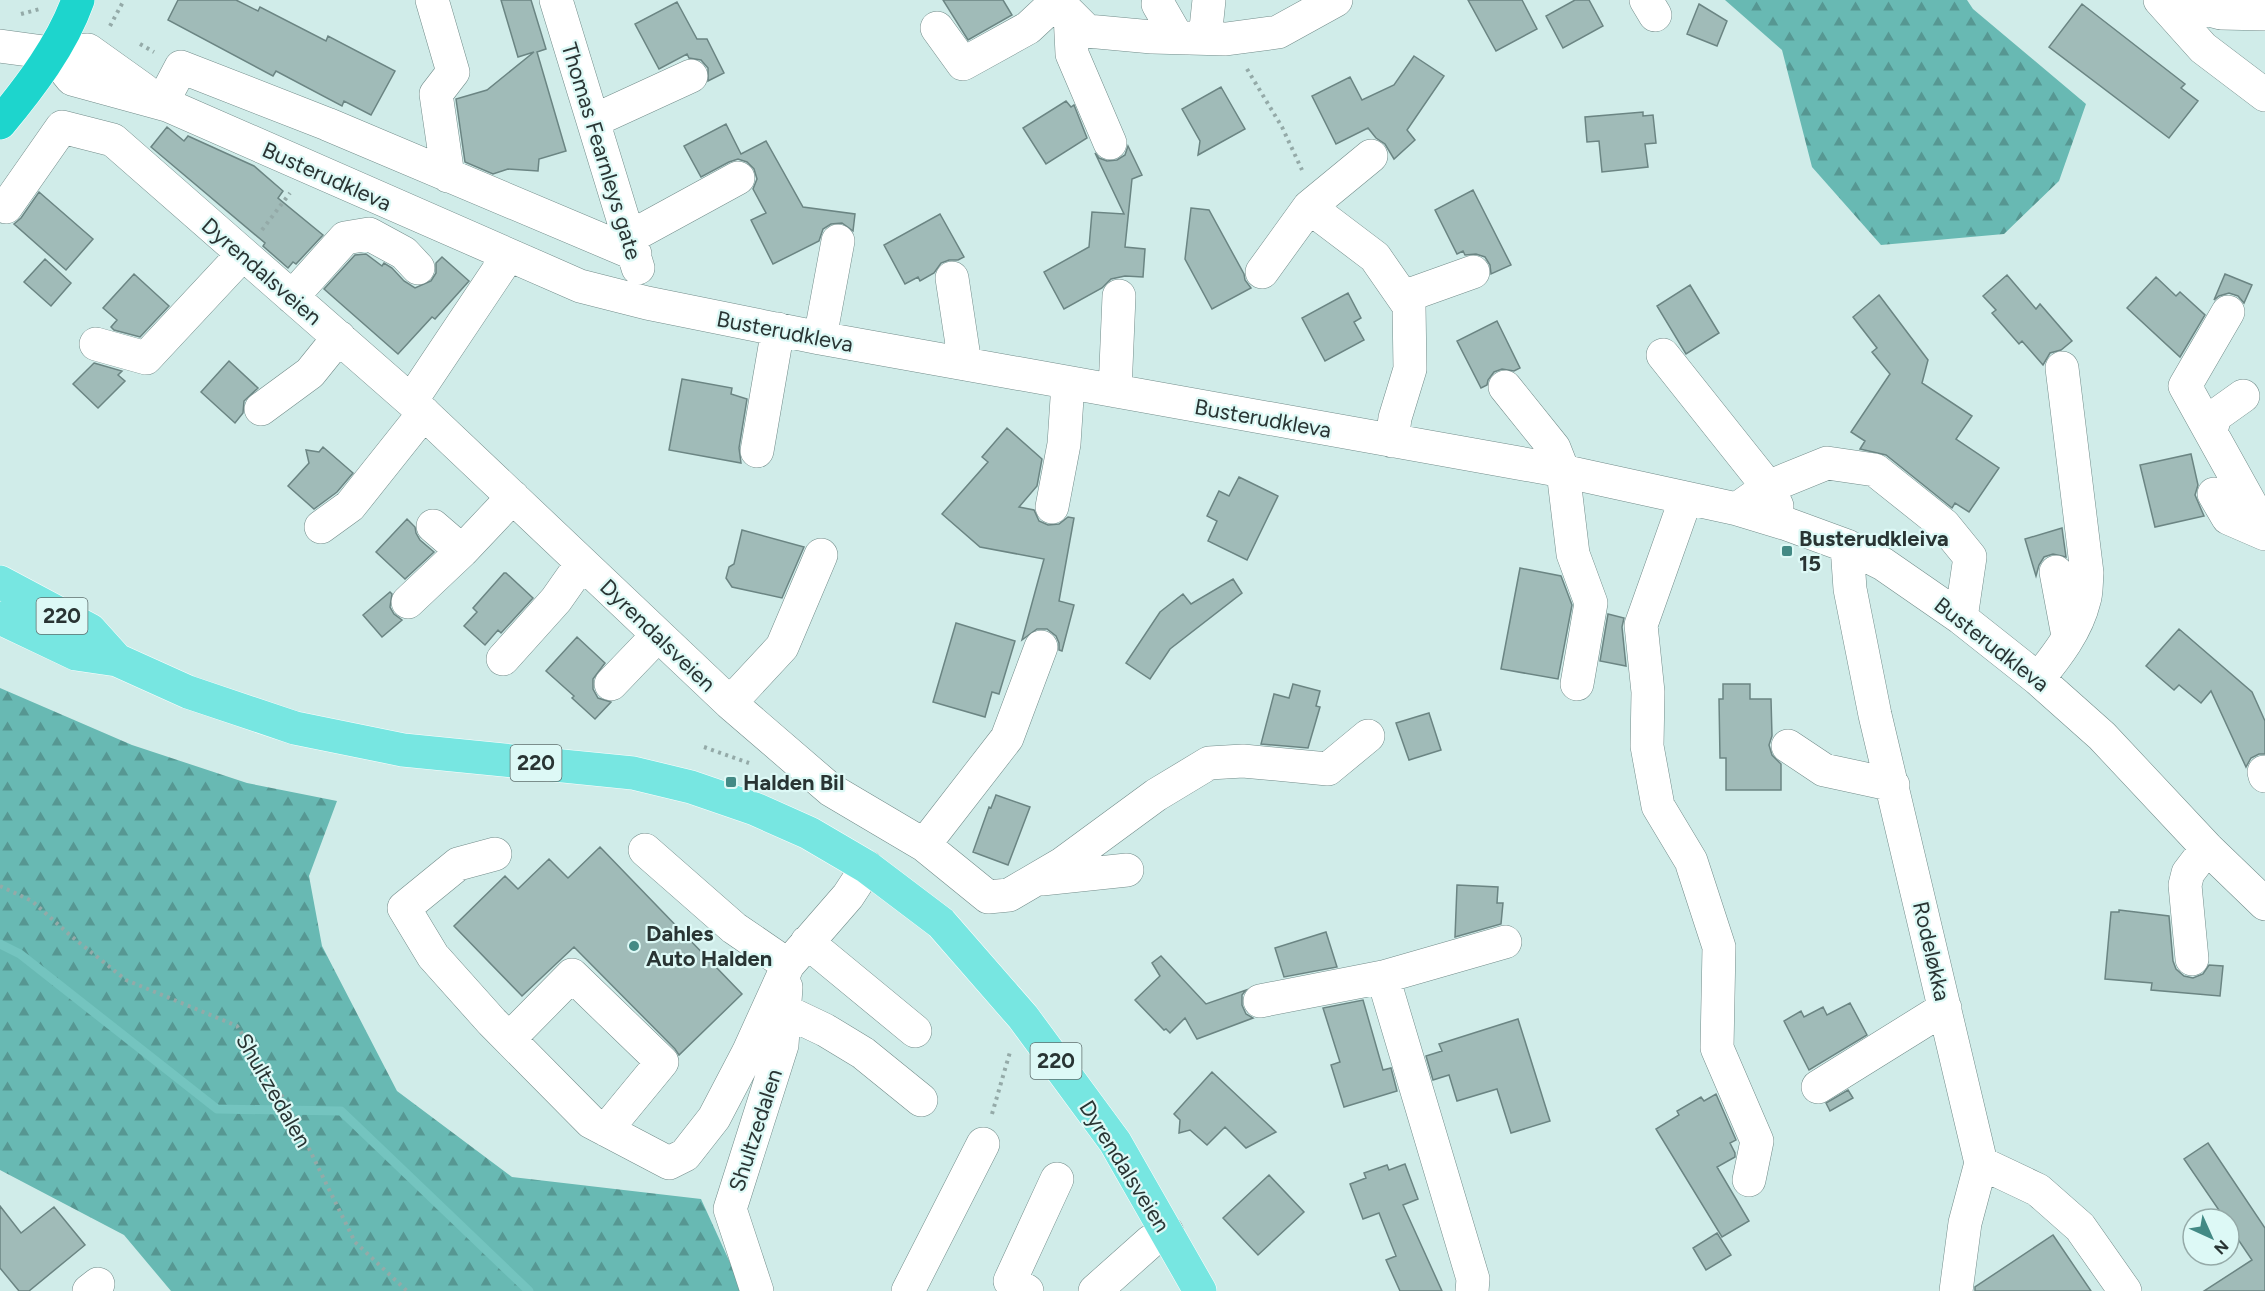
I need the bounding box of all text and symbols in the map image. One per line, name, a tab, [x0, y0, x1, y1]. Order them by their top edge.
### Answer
street label: Thomas Fearnleys gate	[556, 39, 647, 263]
street label: Busterudkleva	[258, 136, 396, 217]
street label: Dyrendalsveien	[196, 212, 327, 331]
street label: Busterudkleva	[714, 305, 855, 358]
street label: Busterudkleva	[1192, 393, 1333, 444]
place label: Busterudkleiva 15	[1799, 525, 1949, 577]
marker: Busterudkleiva 15	[1780, 544, 1794, 558]
street label: Dyrendalsveien	[594, 573, 721, 697]
street label: Busterudkleva	[1929, 591, 2055, 698]
road number: 220	[36, 598, 88, 634]
road number: 220	[510, 745, 562, 781]
place label: Halden Bil	[743, 769, 844, 796]
marker: Halden Bil	[724, 775, 738, 789]
street label: Rodeløkka	[1907, 899, 1956, 1004]
place label: Dahles Auto Halden	[646, 920, 772, 972]
marker: Dahles Auto Halden	[627, 939, 641, 953]
street label: Shultzedalen	[230, 1028, 317, 1152]
road number: 220	[1030, 1043, 1082, 1079]
street label: Shultzedalen	[723, 1065, 788, 1195]
street label: Dyrendalsveien	[1073, 1095, 1176, 1237]
north arrow	[2181, 1207, 2241, 1267]
text: N	[2210, 1236, 2232, 1258]

